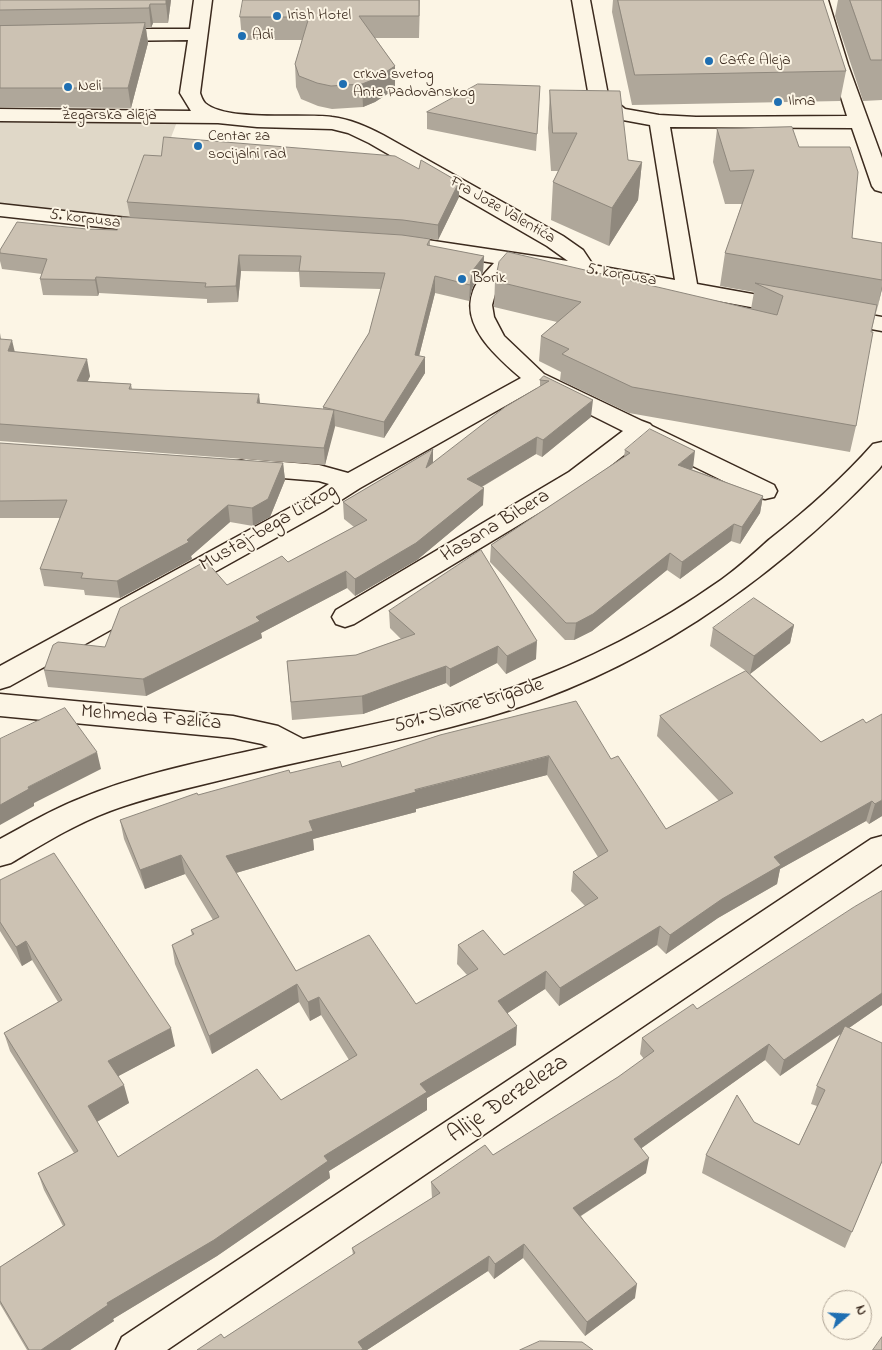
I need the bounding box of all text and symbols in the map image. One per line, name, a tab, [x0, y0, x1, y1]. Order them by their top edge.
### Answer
place label: Irish Hotel	[287, 6, 351, 26]
marker: Irish Hotel	[271, 10, 283, 22]
place label: Adi	[252, 26, 274, 46]
marker: Adi	[236, 30, 248, 42]
place label: Caffe Aleja	[719, 51, 791, 71]
marker: Caffe Aleja	[703, 55, 715, 67]
place label: crkva svetog Ante Padovanskog	[353, 65, 475, 103]
place label: Neli	[78, 77, 102, 97]
marker: crkva svetog Ante Padovanskog	[337, 78, 349, 90]
marker: Neli	[62, 81, 74, 93]
place label: Ilma	[788, 92, 816, 112]
marker: Ilma	[772, 96, 784, 108]
street label: Žegarska aleja	[61, 106, 157, 126]
place label: Centar za socijalni rad	[208, 127, 286, 165]
marker: Centar za socijalni rad	[192, 140, 204, 152]
street label: Fra Joze Valentića	[446, 173, 558, 249]
street label: 5. korpusa	[48, 206, 122, 234]
street label: 5. korpusa	[584, 260, 658, 292]
place label: Borik	[472, 269, 506, 289]
marker: Borik	[456, 273, 468, 285]
street label: Mustaj-bega Ličkog	[196, 480, 342, 578]
street label: Hasana Bibera	[437, 485, 555, 569]
street label: 501. Slavne brigade	[391, 674, 547, 740]
street label: Mehmeda Fazlića	[80, 701, 222, 737]
street label: Alije Đerzeleza	[443, 1049, 575, 1151]
north arrow	[822, 1290, 872, 1340]
text: N	[849, 1302, 872, 1318]

